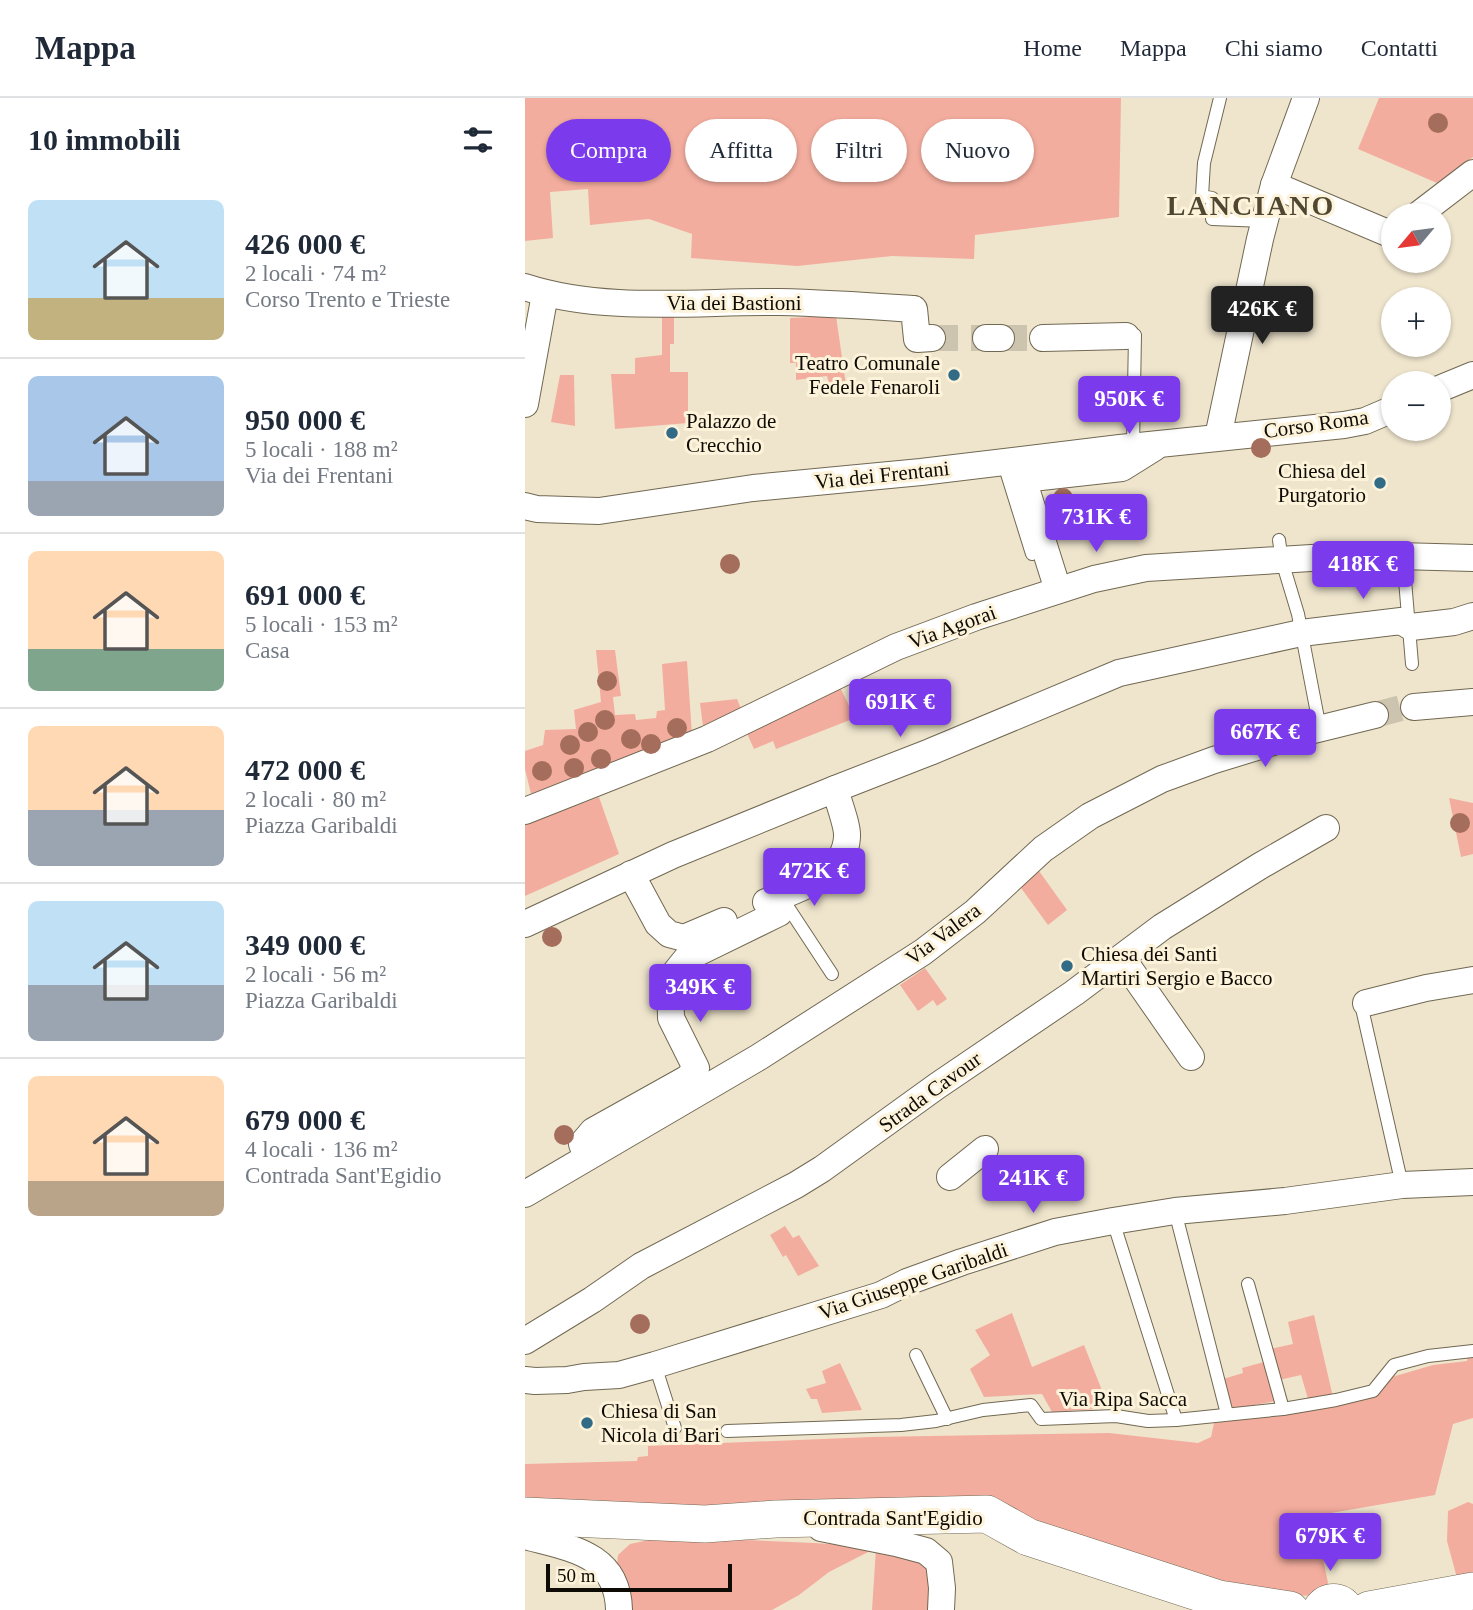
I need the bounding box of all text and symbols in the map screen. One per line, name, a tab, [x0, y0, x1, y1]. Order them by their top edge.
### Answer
text: Mappa	[35, 30, 136, 66]
text: Home	[1023, 35, 1082, 61]
text: Mappa	[1120, 35, 1187, 61]
text: Chi siamo	[1225, 35, 1323, 61]
text: Contatti	[1361, 35, 1438, 61]
chip: Compra	[546, 119, 671, 182]
chip: Affitta	[685, 119, 797, 182]
chip: Filtri	[811, 119, 907, 182]
chip: Nuovo	[921, 119, 1034, 182]
icon: filters	[459, 121, 497, 159]
text: 10 immobili	[28, 123, 181, 156]
district label: LANCIANO	[1167, 190, 1335, 221]
north arrow	[1381, 203, 1451, 273]
map controls	[1381, 203, 1451, 441]
text: 426 000 €	[245, 227, 365, 260]
icon: home	[84, 228, 168, 312]
text: 2 locali · 74 m²	[245, 261, 386, 286]
pin: 426K €	[1205, 286, 1319, 346]
text: Corso Trento e Trieste	[245, 287, 450, 312]
button: +	[1381, 287, 1451, 357]
street label: Via dei Bastioni	[666, 291, 802, 315]
text: 426K €	[1227, 296, 1297, 321]
place label: Teatro Comunale Fedele Fenaroli	[795, 351, 940, 399]
marker: Teatro Comunale Fedele Fenaroli	[946, 367, 962, 383]
button: −	[1381, 371, 1451, 441]
pin: 950K €	[1072, 376, 1186, 436]
text: 950K €	[1094, 386, 1164, 411]
text: 950 000 €	[245, 403, 365, 436]
icon: home	[84, 404, 168, 488]
street label: Corso Roma	[1262, 405, 1371, 443]
place label: Palazzo de Crecchio	[686, 409, 776, 457]
marker: Palazzo de Crecchio	[664, 425, 680, 441]
text: 5 locali · 188 m²	[245, 437, 398, 462]
street label: Via dei Frentani	[814, 456, 951, 494]
place label: Chiesa del Purgatorio	[1278, 459, 1366, 507]
text: Via dei Frentani	[245, 463, 393, 488]
marker: Chiesa del Purgatorio	[1372, 475, 1388, 491]
pin: 731K €	[1039, 494, 1153, 554]
text: 731K €	[1061, 504, 1131, 529]
pin: 418K €	[1306, 542, 1420, 601]
text: 418K €	[1328, 551, 1398, 576]
text: 691 000 €	[245, 578, 365, 611]
icon: home	[84, 579, 168, 663]
street label: Via Agorai	[905, 600, 999, 654]
text: 5 locali · 153 m²	[245, 612, 398, 637]
text: Casa	[245, 638, 290, 663]
pin: 691K €	[843, 680, 957, 739]
text: 691K €	[865, 689, 935, 714]
pin: 667K €	[1208, 710, 1322, 769]
text: 667K €	[1230, 719, 1300, 744]
text: 472 000 €	[245, 753, 365, 786]
icon: home	[84, 754, 168, 838]
text: 2 locali · 80 m²	[245, 787, 386, 812]
text: Piazza Garibaldi	[245, 813, 398, 838]
pin: 472K €	[757, 848, 871, 908]
text: 472K €	[779, 858, 849, 883]
street label: Via Valera	[901, 898, 986, 970]
text: 349 000 €	[245, 928, 365, 961]
icon: home	[84, 929, 168, 1013]
place label: Chiesa dei Santi Martiri Sergio e Bacco	[1081, 942, 1272, 990]
marker: Chiesa dei Santi Martiri Sergio e Bacco	[1059, 958, 1075, 974]
text: 2 locali · 56 m²	[245, 962, 386, 987]
pin: 349K €	[643, 964, 757, 1024]
text: 349K €	[665, 974, 735, 999]
text: Piazza Garibaldi	[245, 988, 398, 1013]
street label: Strada Cavour	[874, 1047, 986, 1137]
text: 679 000 €	[245, 1103, 365, 1136]
icon: home	[84, 1104, 168, 1188]
text: 4 locali · 136 m²	[245, 1137, 398, 1162]
pin: 241K €	[976, 1156, 1090, 1215]
text: Contrada Sant'Egidio	[245, 1163, 441, 1188]
text: 241K €	[998, 1165, 1068, 1190]
street label: Via Giuseppe Garibaldi	[815, 1237, 1011, 1325]
street label: Via Ripa Sacca	[1059, 1387, 1188, 1411]
place label: Chiesa di San Nicola di Bari	[601, 1399, 720, 1447]
marker: Chiesa di San Nicola di Bari	[579, 1415, 595, 1431]
street label: Contrada Sant'Egidio	[803, 1506, 983, 1530]
pin: 679K €	[1273, 1514, 1387, 1573]
text: 679K €	[1295, 1523, 1365, 1548]
scale bar	[546, 1561, 731, 1593]
text: 50 m	[557, 1565, 596, 1586]

